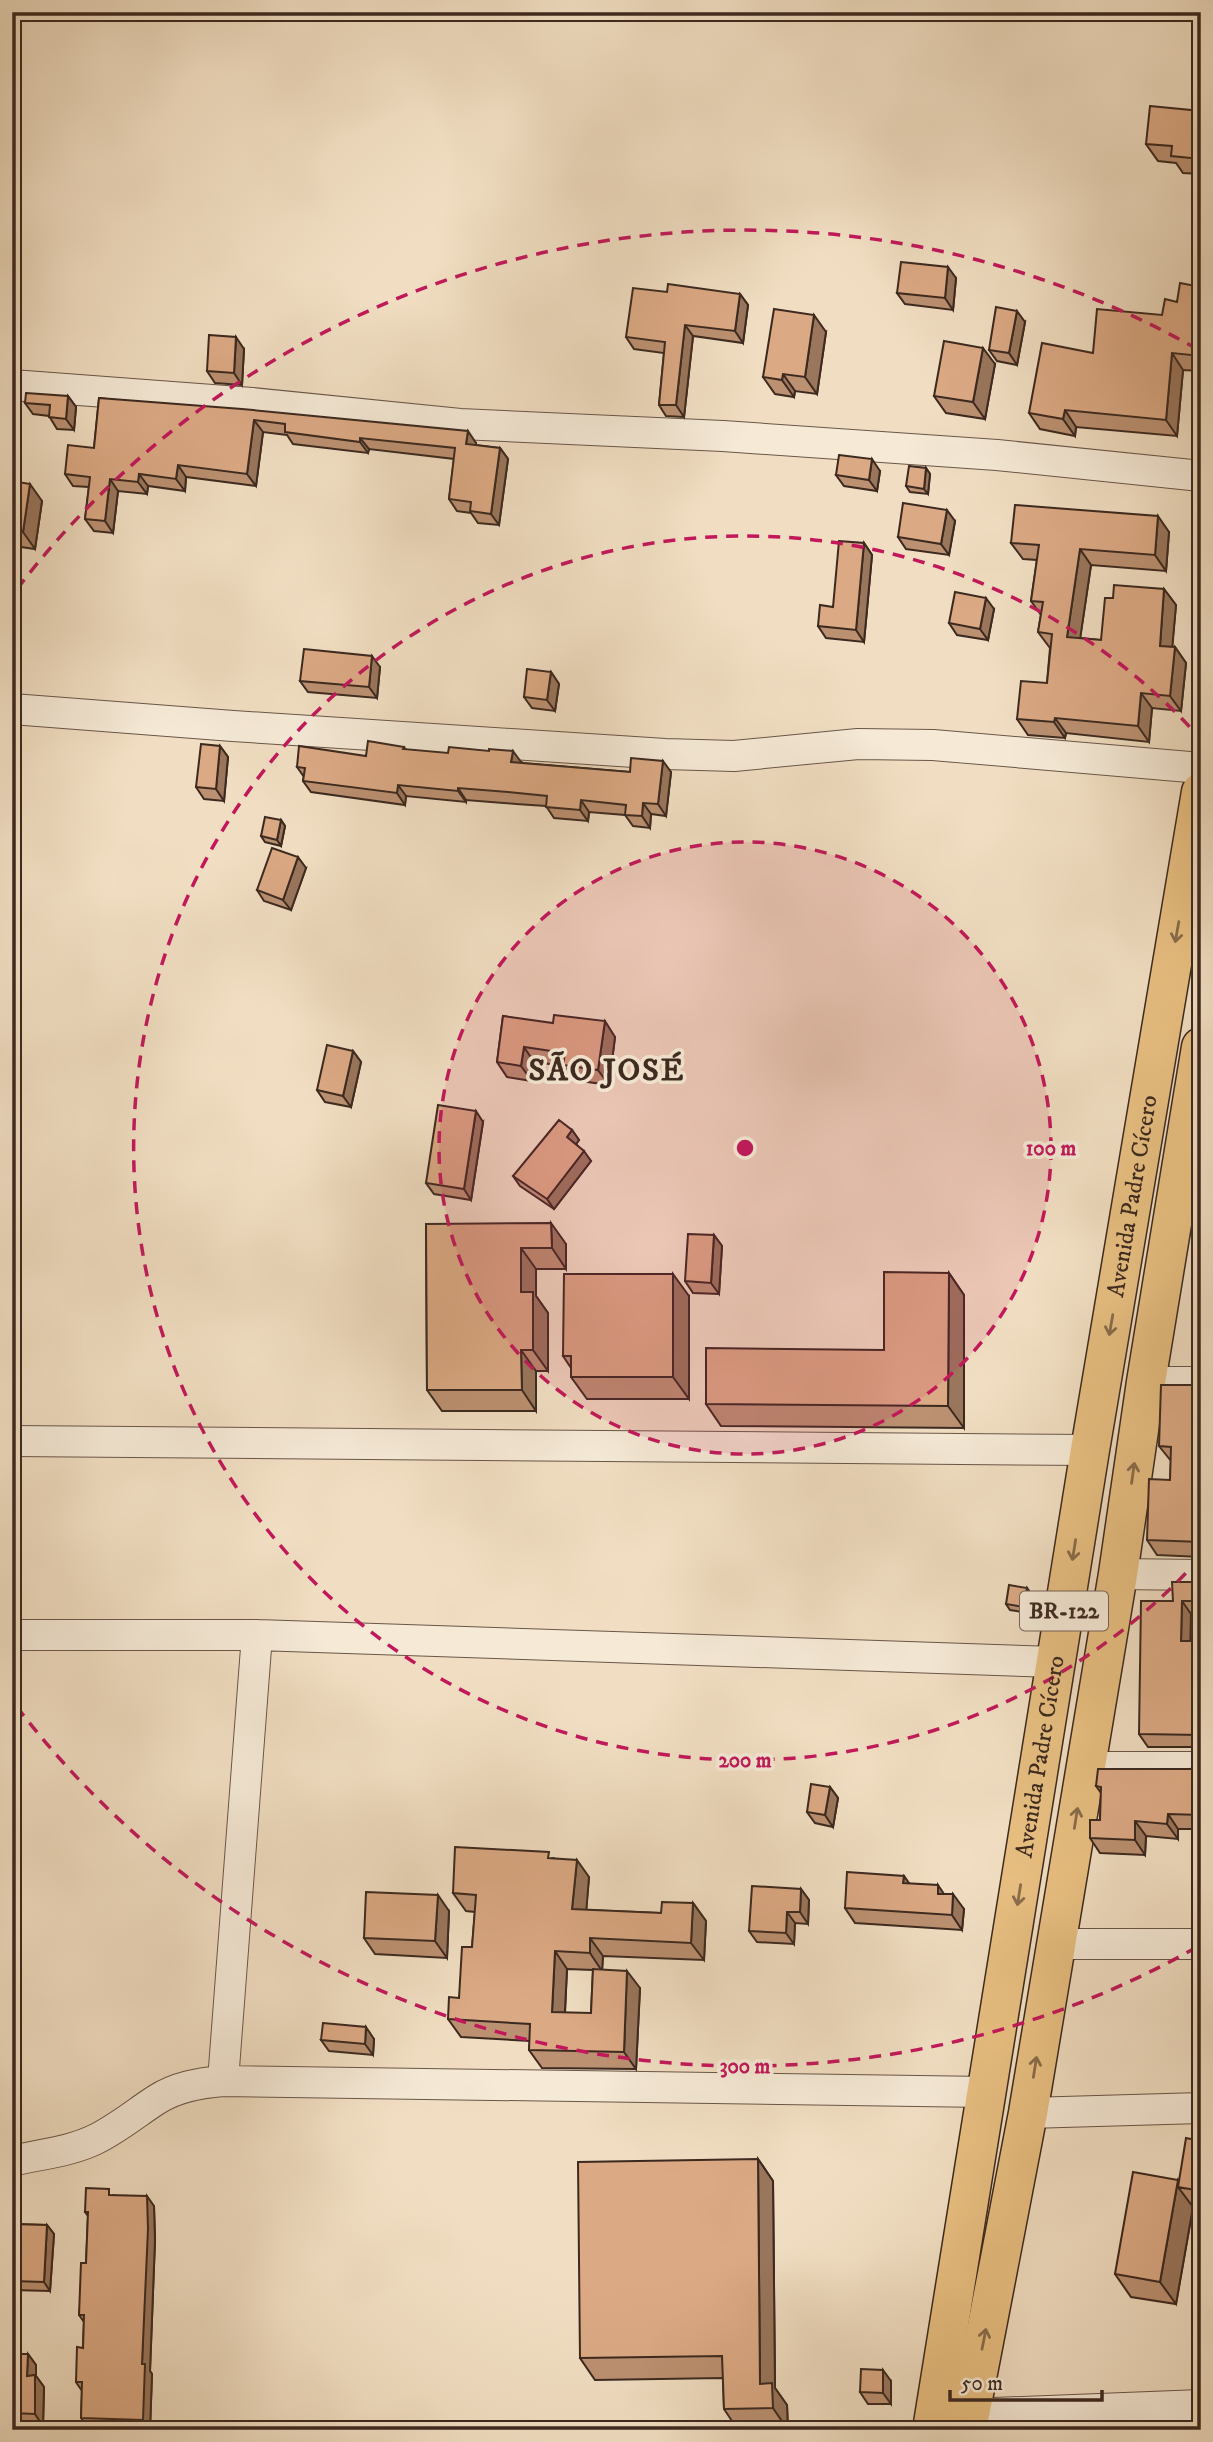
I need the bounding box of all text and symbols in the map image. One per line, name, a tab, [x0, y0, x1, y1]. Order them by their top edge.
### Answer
one-way arrow	[1170, 920, 1183, 943]
district label: SÃO JOSÉ	[529, 1050, 686, 1091]
street label: Avenida Padre Cícero	[1101, 1093, 1165, 1300]
centre of rings	[733, 1136, 757, 1160]
text: 100 m	[1026, 1136, 1076, 1162]
one-way arrow	[1104, 1313, 1117, 1336]
one-way arrow	[1127, 1462, 1140, 1485]
one-way arrow	[1067, 1538, 1080, 1561]
road number: BR-122	[1020, 1592, 1108, 1630]
street label: Avenida Padre Cícero	[1009, 1653, 1072, 1860]
text: 200 m	[718, 1748, 772, 1774]
one-way arrow	[1070, 1807, 1083, 1830]
one-way arrow	[1012, 1883, 1025, 1906]
text: 300 m	[720, 2054, 771, 2080]
one-way arrow	[1029, 2056, 1042, 2079]
one-way arrow	[977, 2328, 991, 2351]
scale bar	[950, 2358, 1103, 2402]
text: 50 m	[961, 2371, 1003, 2397]

